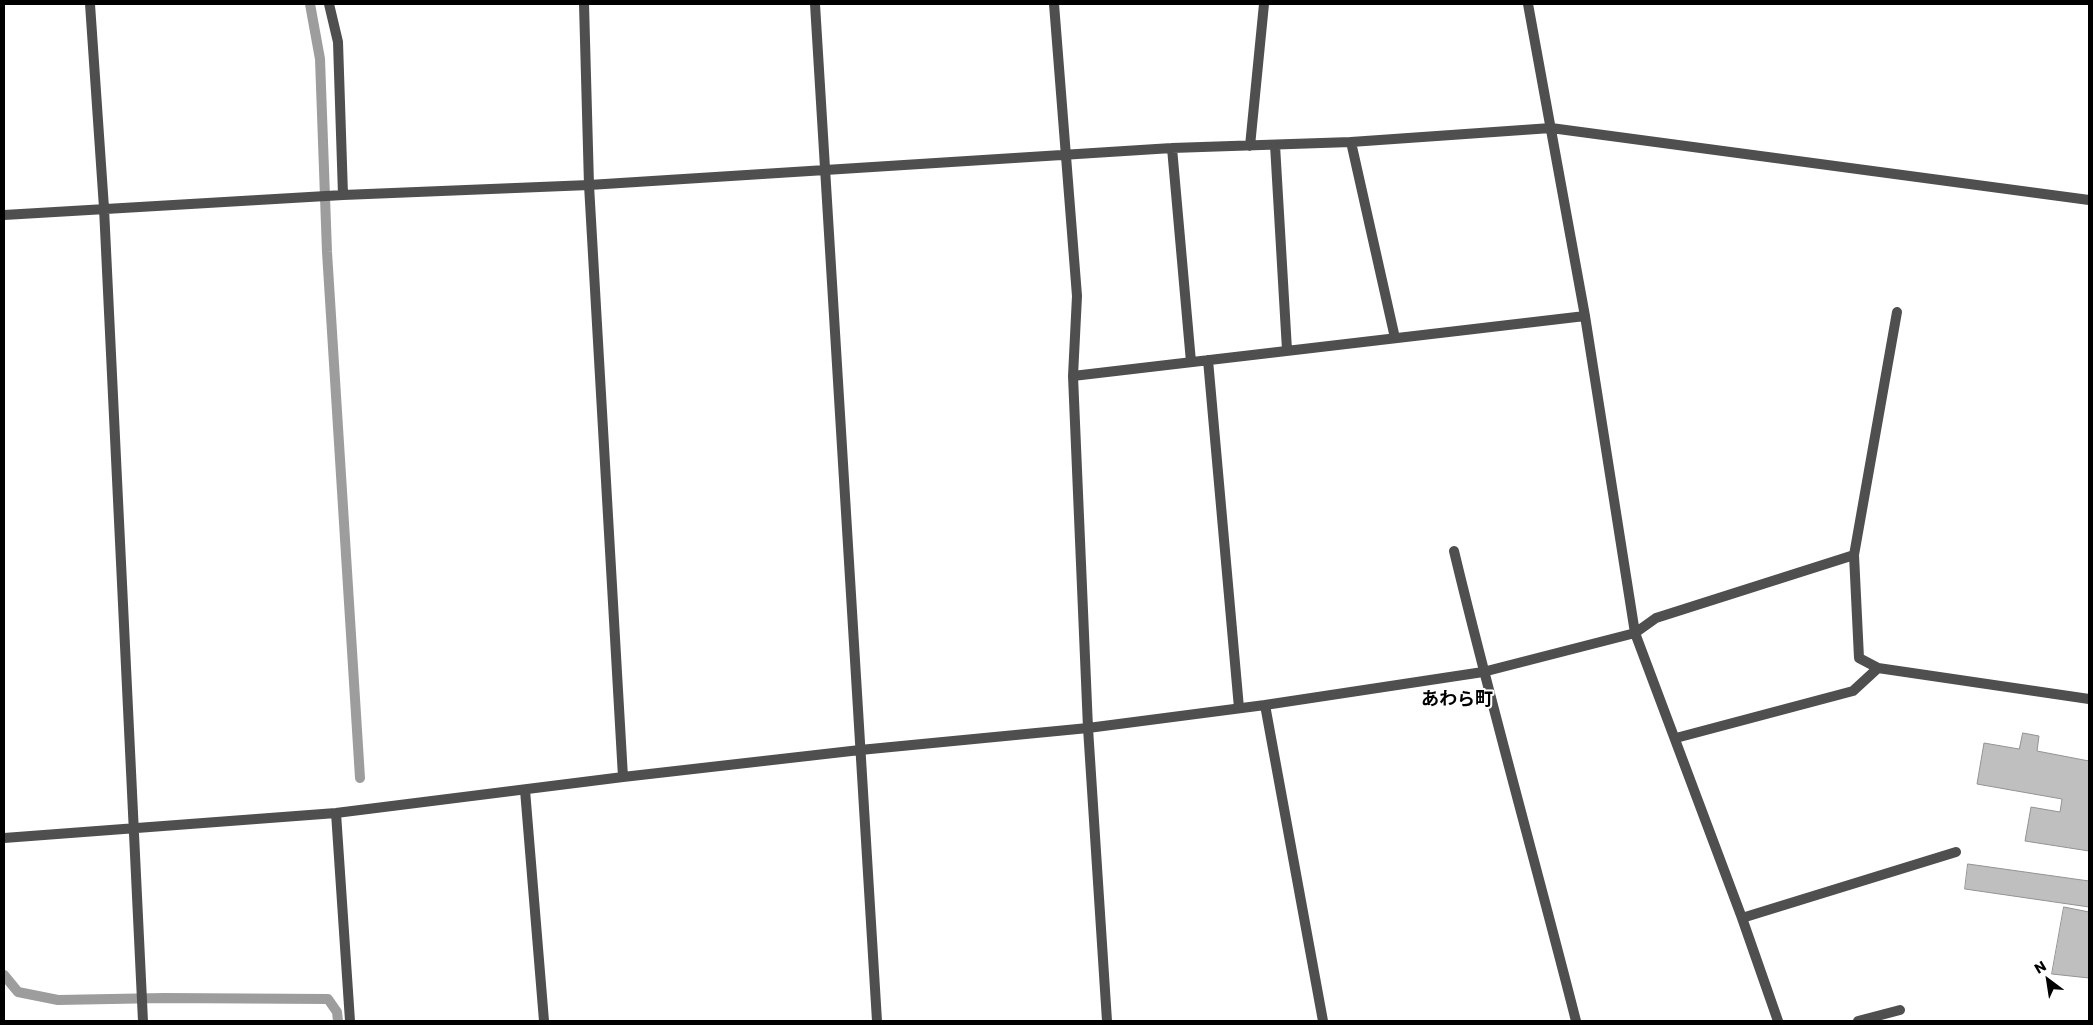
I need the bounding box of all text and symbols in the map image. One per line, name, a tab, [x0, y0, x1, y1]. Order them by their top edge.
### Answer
district label: あわら町	[1421, 689, 1493, 711]
north arrow	[2023, 955, 2073, 1005]
text: N	[2031, 956, 2050, 978]

